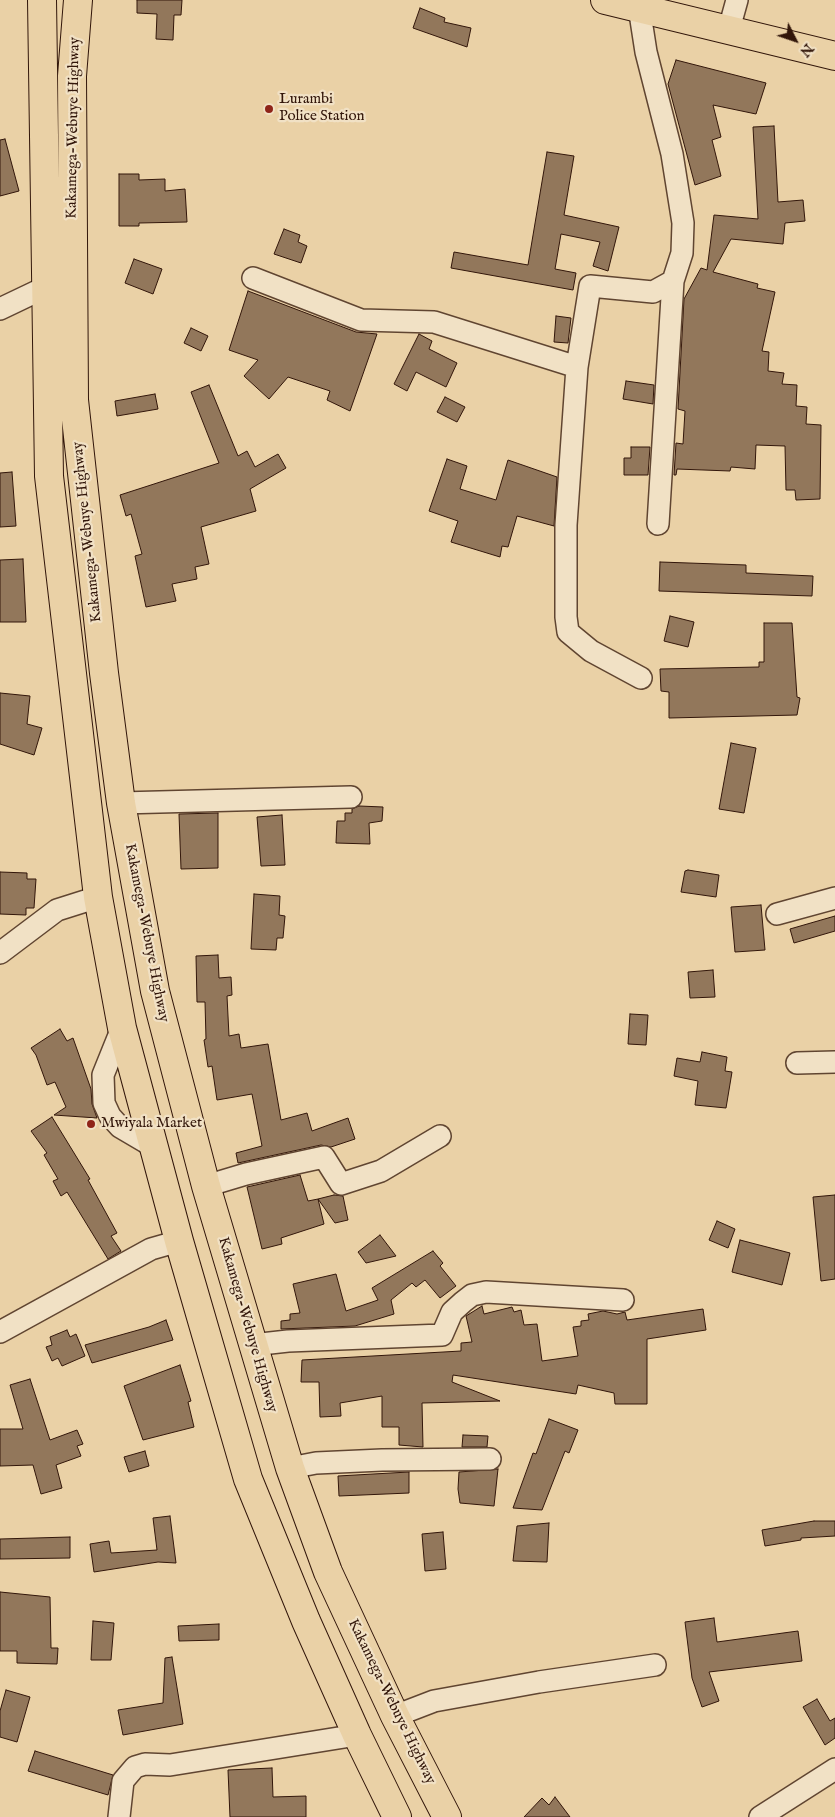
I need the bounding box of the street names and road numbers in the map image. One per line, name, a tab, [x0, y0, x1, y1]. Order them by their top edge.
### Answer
street label: Kakamega-Webuye Highway	[63, 37, 85, 219]
street label: Kakamega-Webuye Highway	[70, 441, 106, 623]
street label: Kakamega-Webuye Highway	[120, 842, 172, 1024]
street label: Kakamega-Webuye Highway	[213, 1235, 281, 1415]
street label: Kakamega-Webuye Highway	[343, 1616, 439, 1788]

